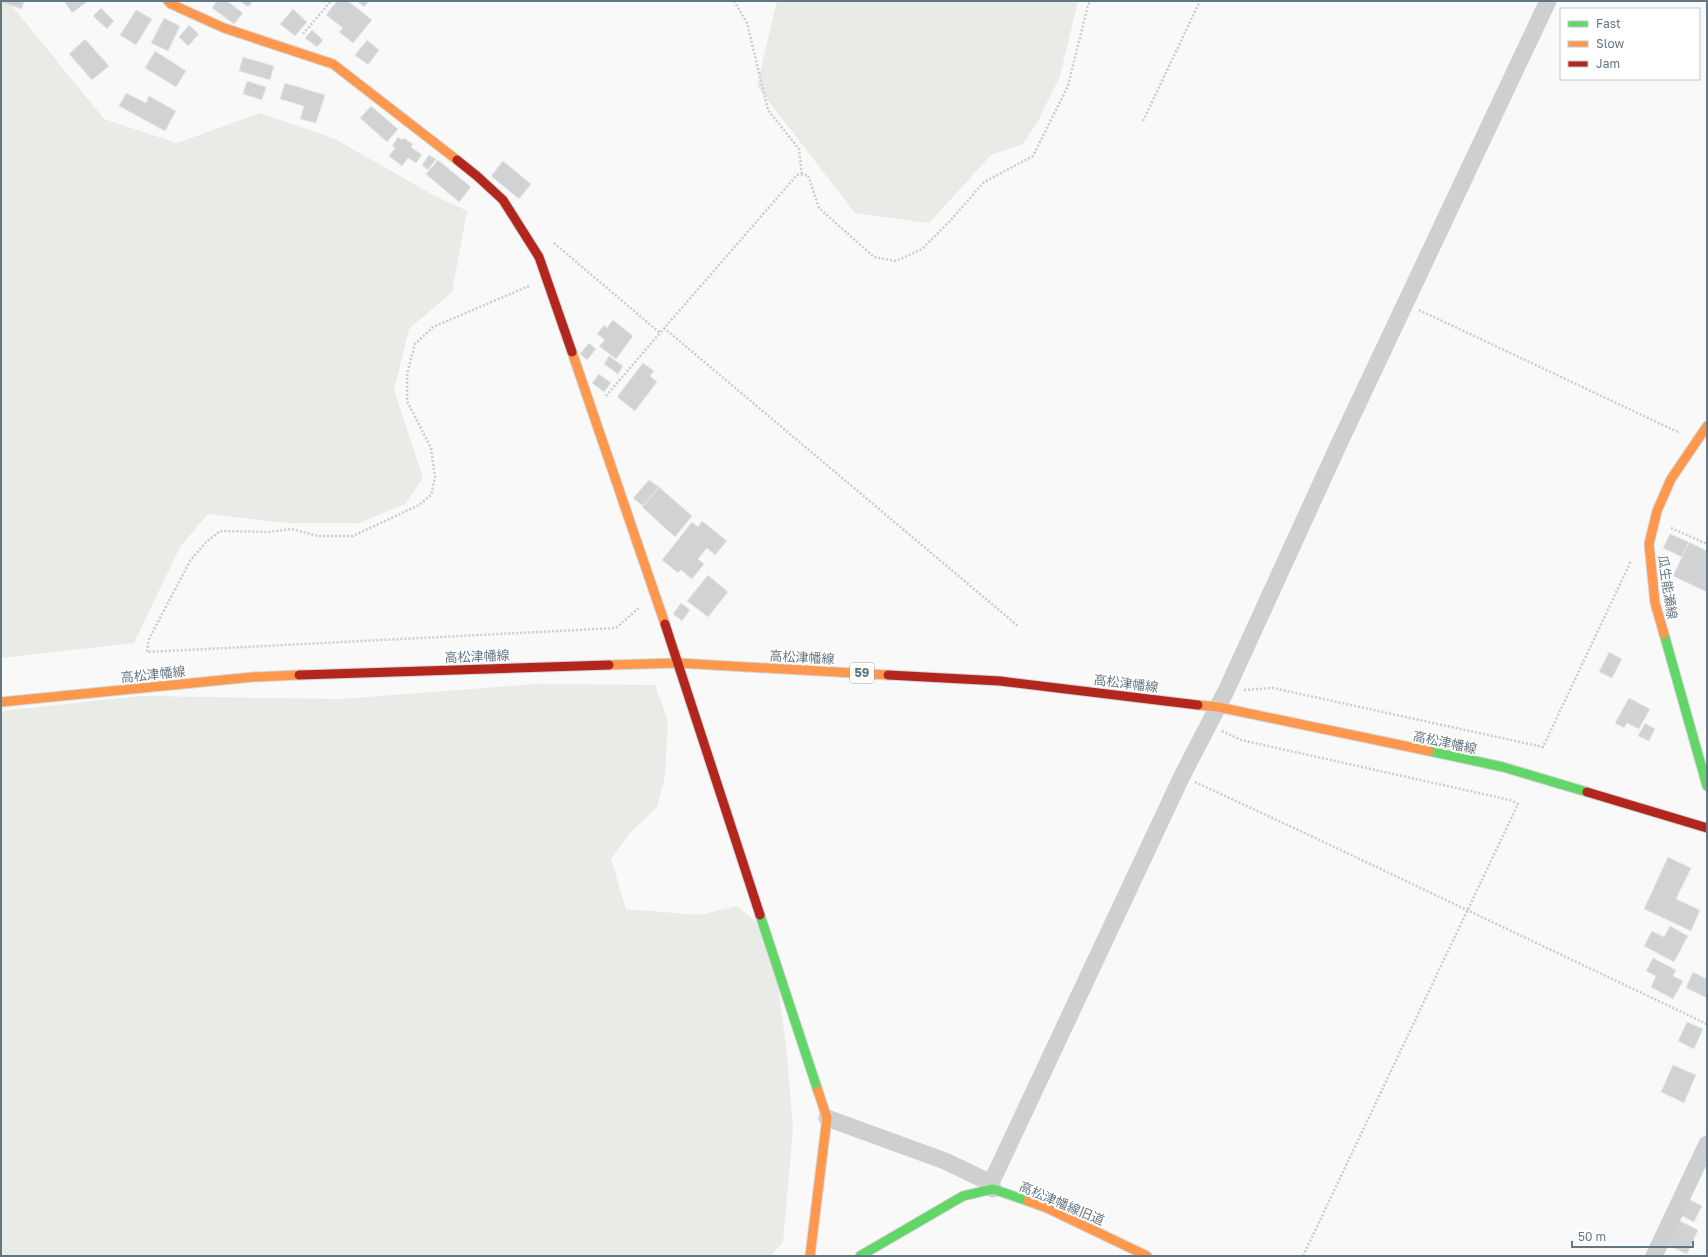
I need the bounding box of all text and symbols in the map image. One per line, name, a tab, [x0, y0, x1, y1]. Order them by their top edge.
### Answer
legend	[1560, 8, 1700, 80]
text: Fast	[1596, 16, 1621, 31]
text: Slow	[1596, 36, 1624, 51]
text: Jam	[1596, 56, 1620, 71]
street label: 瓜生能瀬線	[1655, 554, 1681, 620]
street label: 高松津幡線	[444, 647, 510, 665]
street label: 高松津幡線	[769, 647, 835, 667]
street label: 高松津幡線	[120, 663, 186, 685]
road number: 59	[850, 663, 874, 683]
street label: 高松津幡線	[1093, 671, 1159, 695]
street label: 高松津幡線	[1412, 727, 1478, 757]
street label: 高松津幡線旧道	[1017, 1178, 1107, 1228]
scale bar	[1572, 1223, 1693, 1249]
text: 50 m	[1578, 1229, 1606, 1244]

